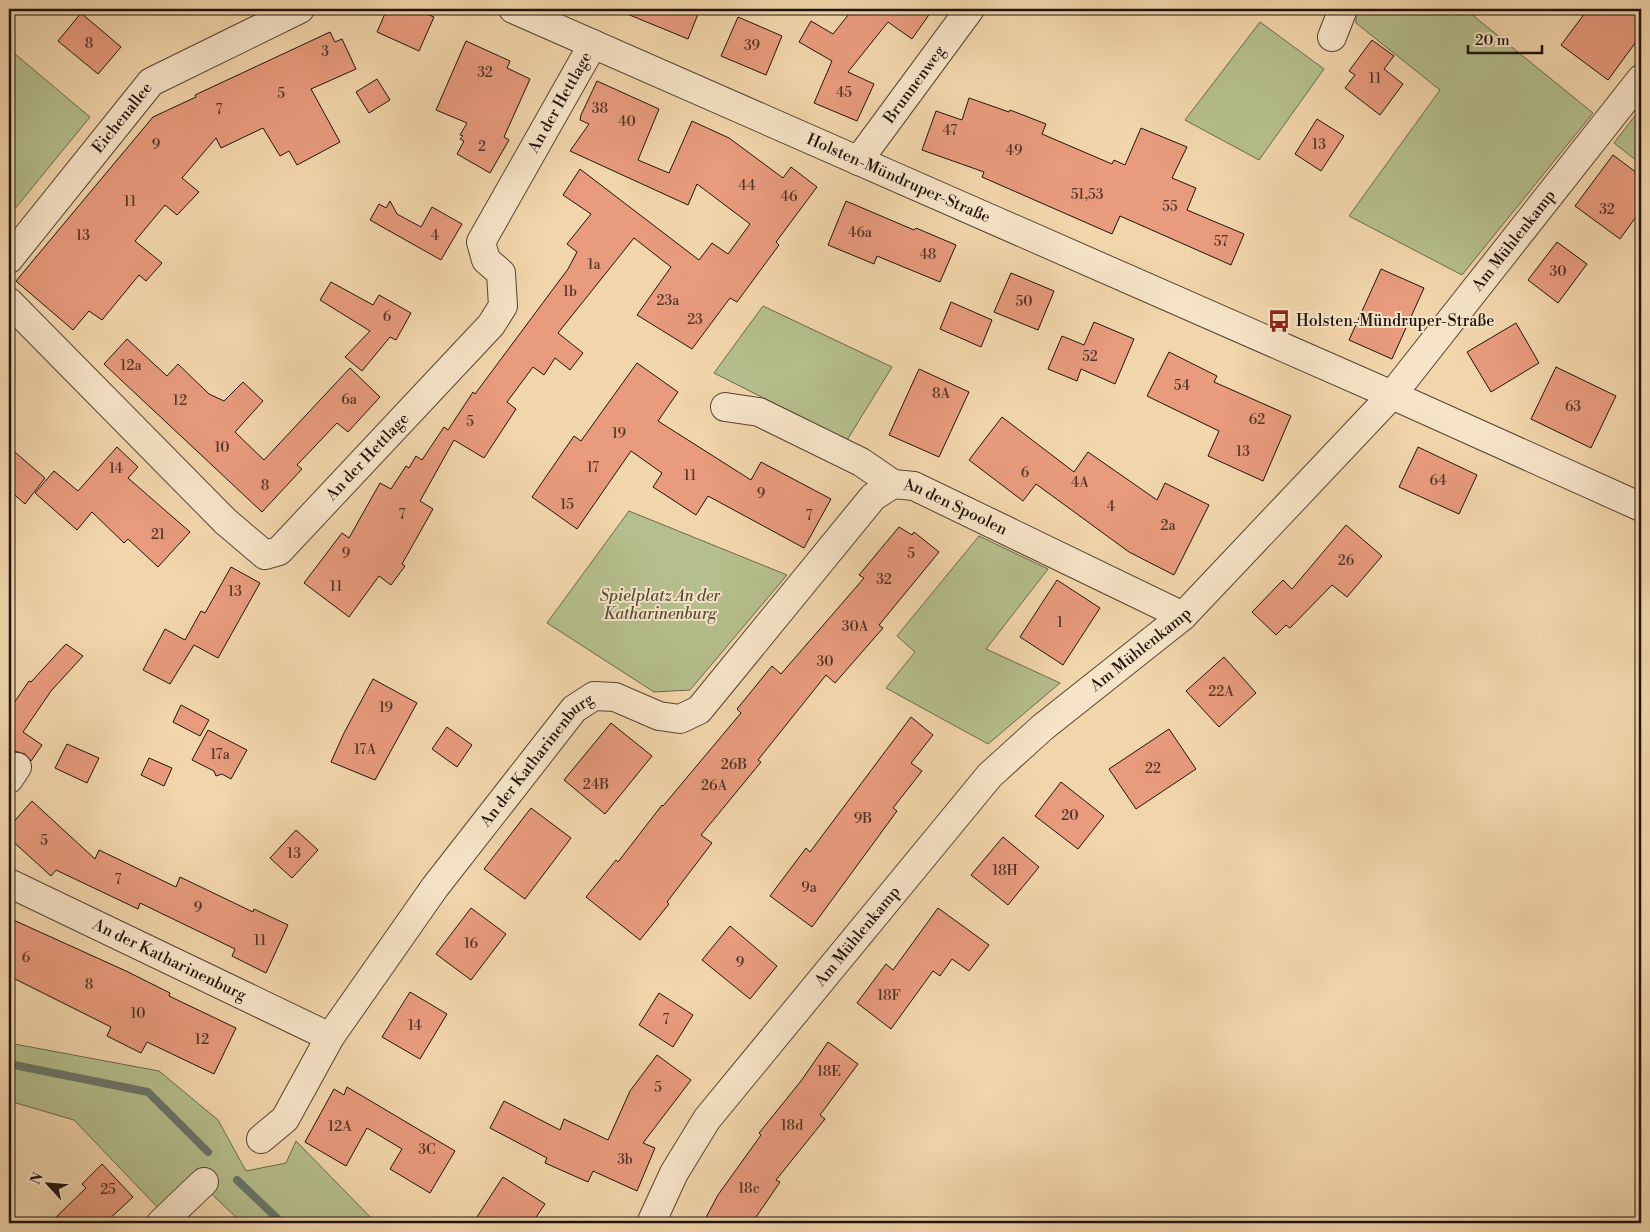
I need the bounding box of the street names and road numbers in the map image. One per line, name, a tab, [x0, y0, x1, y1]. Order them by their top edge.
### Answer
street label: Brunnenweg	[878, 41, 950, 128]
street label: An der Hettlage	[523, 48, 596, 157]
street label: Eichenallee	[88, 78, 157, 157]
street label: Holsten-Mündruper-Straße	[804, 129, 993, 227]
street label: Am Mühlenkamp	[1467, 186, 1560, 296]
street label: An der Hettlage	[321, 409, 413, 505]
street label: An den Spoolen	[902, 475, 1011, 540]
street label: Am Mühlenkamp	[1085, 603, 1196, 696]
street label: An der Katharinenburg	[475, 689, 598, 832]
street label: Am Mühlenkamp	[810, 882, 904, 991]
street label: An der Katharinenburg	[88, 914, 250, 1006]

